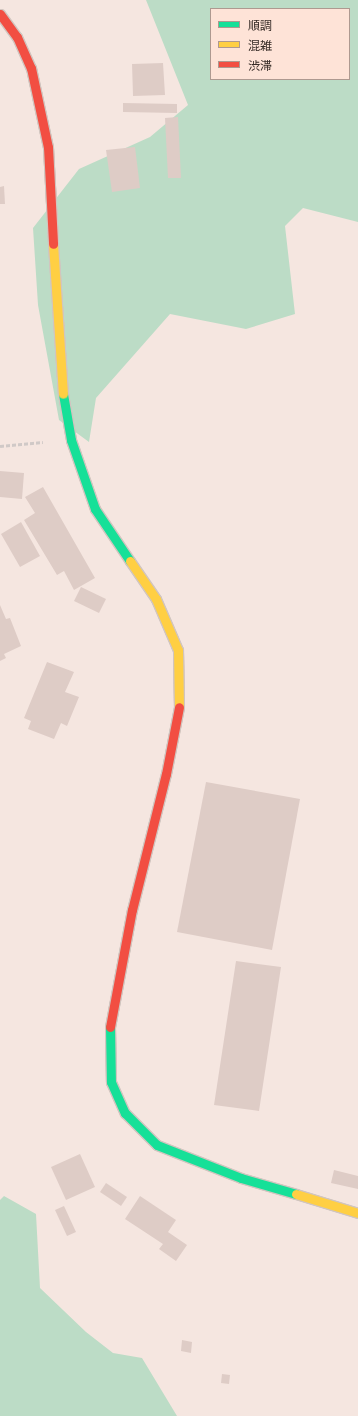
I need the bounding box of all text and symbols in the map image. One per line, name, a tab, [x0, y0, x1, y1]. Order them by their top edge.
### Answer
legend	[210, 8, 350, 80]
text: 順調	[248, 19, 272, 33]
text: 混雑	[248, 39, 272, 53]
text: 渋滞	[248, 59, 272, 73]

